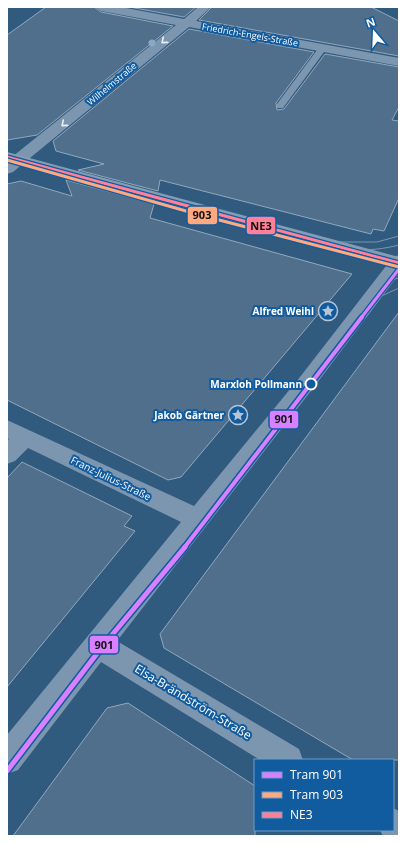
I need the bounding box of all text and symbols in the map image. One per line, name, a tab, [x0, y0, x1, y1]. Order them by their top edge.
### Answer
north arrow	[354, 12, 394, 52]
text: N	[364, 14, 377, 31]
street label: Friedrich-Engels-Straße	[201, 20, 299, 49]
one-way arrow	[161, 36, 169, 43]
street label: Wilhelmstraße	[84, 59, 139, 108]
one-way arrow	[61, 119, 69, 126]
line badge: 903	[187, 206, 218, 225]
text: 903	[193, 207, 211, 222]
line badge: NE3	[246, 216, 276, 235]
text: NE3	[250, 218, 272, 233]
place icon: Alfred Weihl	[317, 300, 339, 322]
place label: Alfred Weihl	[253, 304, 314, 318]
place label: Marxloh Pollmann	[210, 377, 302, 391]
marker: Marxloh Pollmann	[304, 377, 318, 391]
place icon: Jakob Gärtner	[227, 404, 249, 426]
place label: Jakob Gärtner	[153, 408, 224, 422]
line badge: 901	[269, 410, 299, 429]
text: 901	[275, 411, 293, 426]
street label: Franz-Julius-Straße	[69, 453, 154, 504]
line badge: 901	[89, 635, 119, 654]
text: 901	[95, 637, 113, 652]
street label: Elsa-Brändström-Straße	[132, 660, 255, 743]
legend	[254, 759, 394, 831]
text: Tram 901	[290, 766, 343, 783]
text: Tram 903	[290, 786, 343, 803]
text: NE3	[290, 806, 313, 823]

